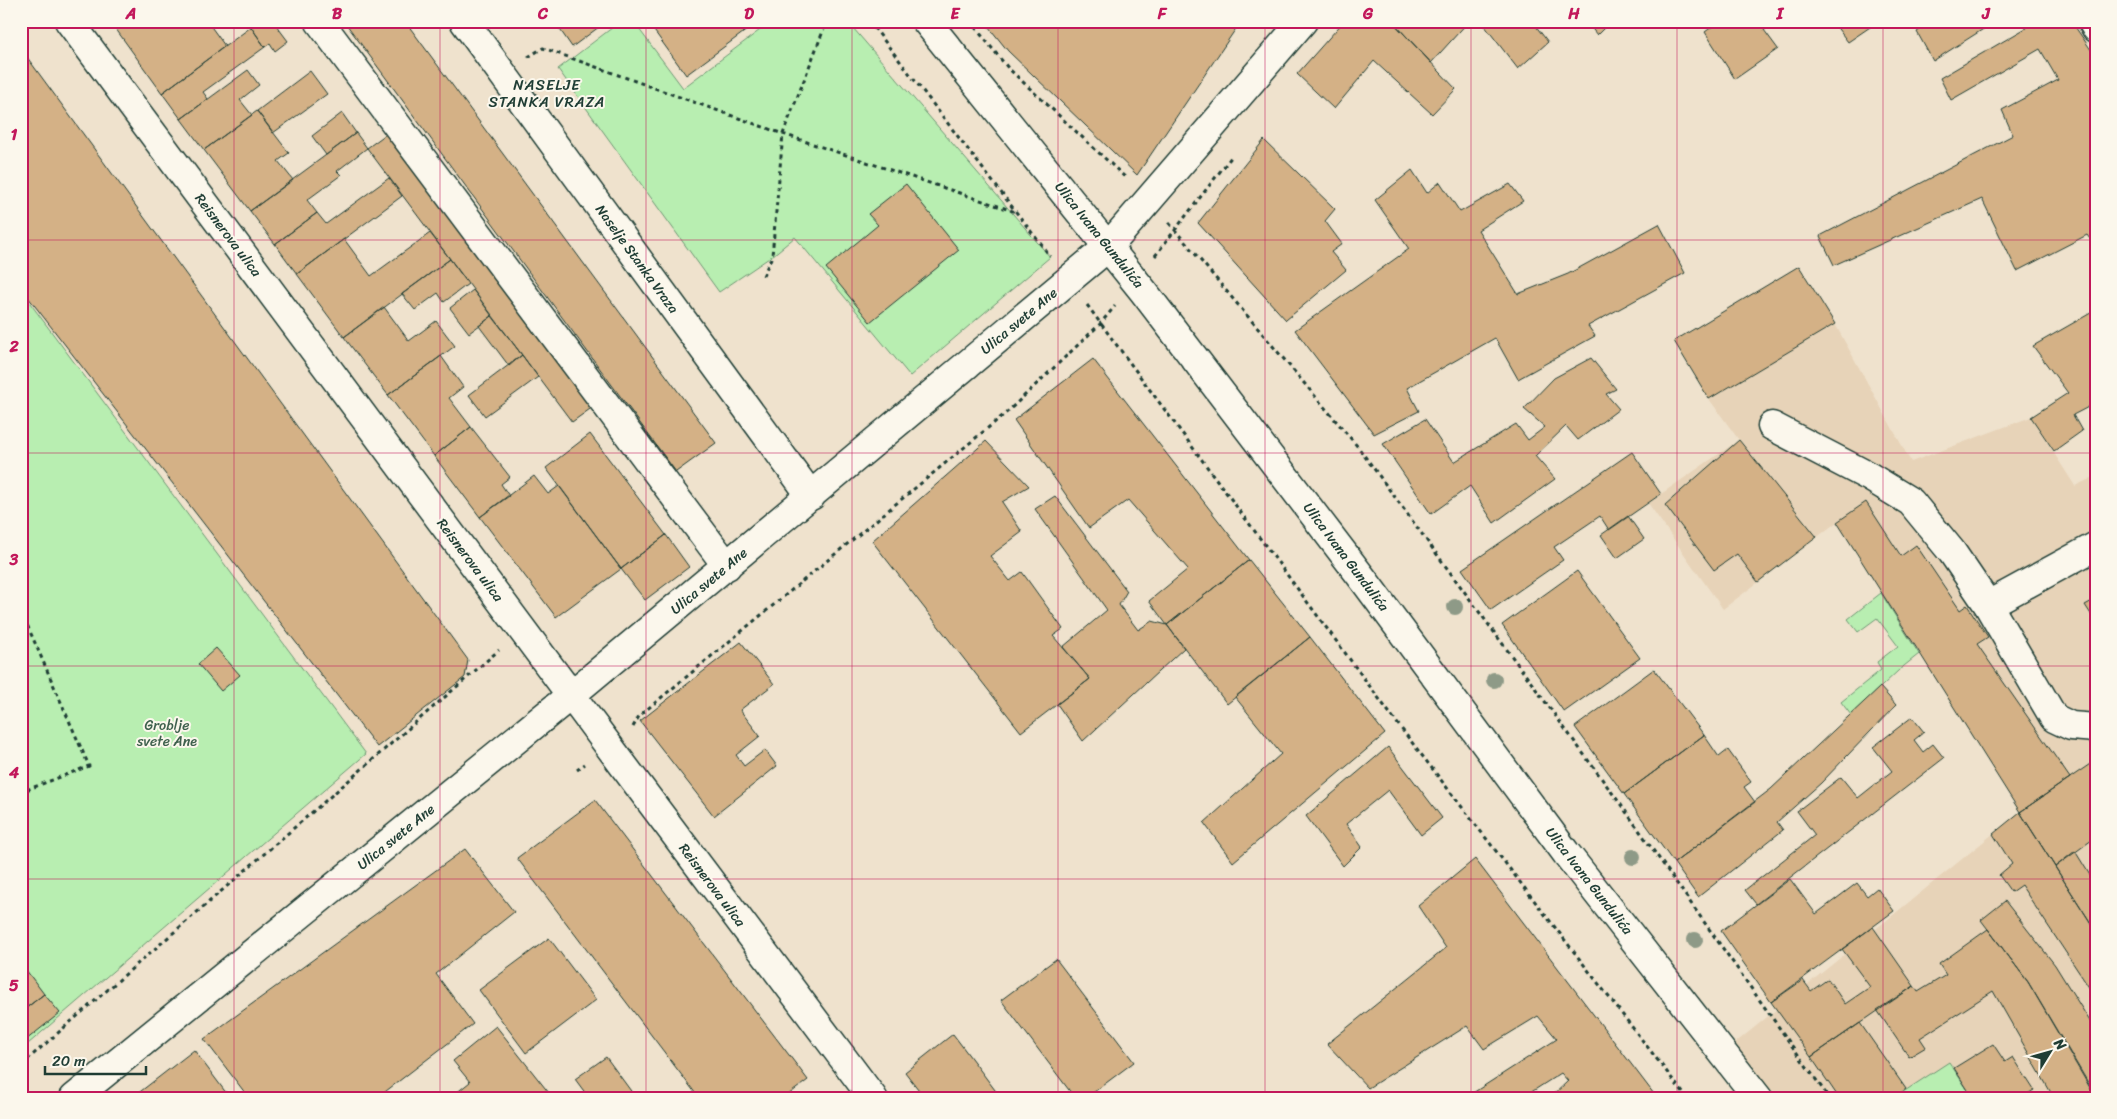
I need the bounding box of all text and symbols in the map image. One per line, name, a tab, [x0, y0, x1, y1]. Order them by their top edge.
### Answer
text: A	[125, 0, 136, 28]
text: B	[332, 0, 343, 28]
text: C	[537, 0, 549, 28]
text: D	[744, 0, 754, 28]
text: E	[951, 0, 961, 28]
text: F	[1157, 0, 1168, 28]
text: G	[1362, 0, 1374, 28]
text: H	[1567, 0, 1580, 28]
text: I	[1776, 0, 1785, 28]
text: J	[1981, 0, 1991, 28]
district label: NASELJE STANKA VRAZA	[489, 72, 605, 115]
text: 1	[11, 120, 18, 149]
street label: Ulica Ivana Gundulića	[1048, 176, 1151, 295]
street label: Reisnerova ulica	[188, 188, 269, 283]
street label: Naselje Stanka Vraza	[589, 199, 685, 319]
street label: Ulica svete Ane	[975, 281, 1063, 361]
text: 2	[8, 332, 19, 361]
street label: Ulica Ivana Gundulića	[1296, 497, 1396, 618]
street label: Reisnerova ulica	[430, 513, 511, 608]
street label: Ulica svete Ane	[665, 541, 753, 621]
text: 3	[9, 545, 19, 574]
park label: Groblje svete Ane	[136, 713, 197, 754]
text: 4	[8, 758, 19, 787]
street label: Ulica svete Ane	[351, 797, 441, 877]
street label: Ulica Ivana Gundulića	[1539, 822, 1640, 941]
street label: Reisnerova ulica	[672, 838, 753, 933]
text: 5	[9, 971, 19, 1000]
north arrow	[2024, 1026, 2074, 1076]
text: N	[2046, 1032, 2073, 1056]
scale bar	[45, 1044, 146, 1076]
text: 20 m	[52, 1048, 86, 1074]

